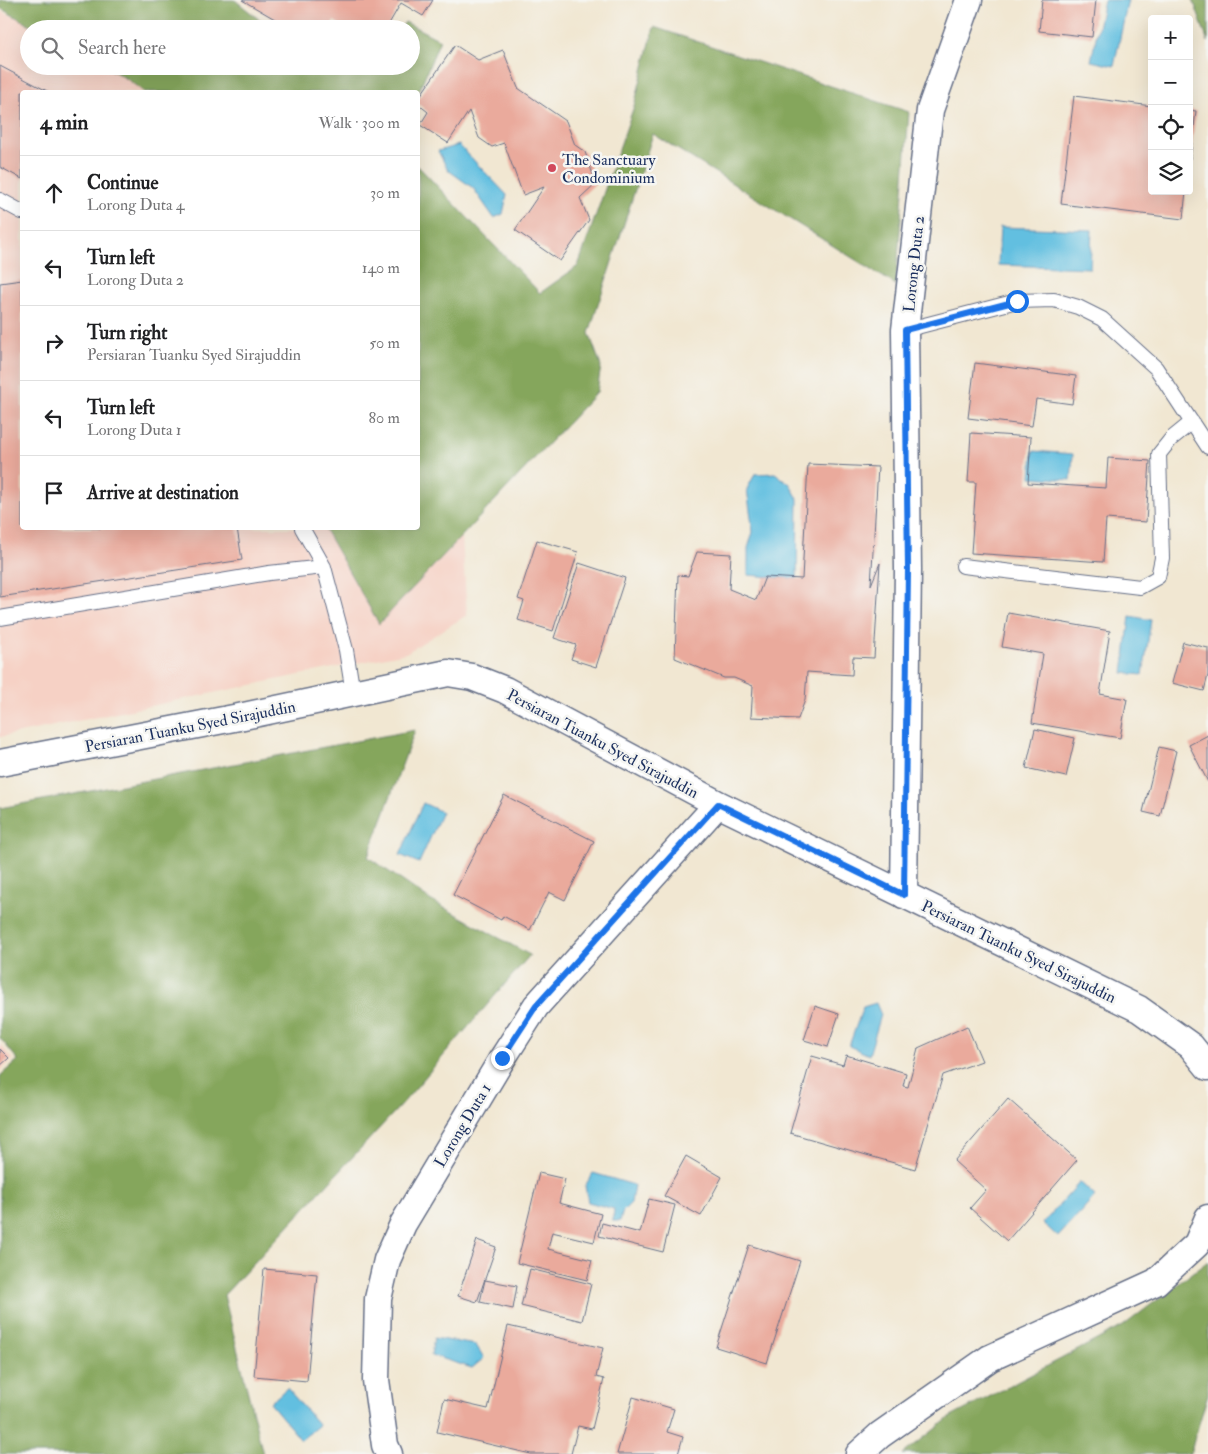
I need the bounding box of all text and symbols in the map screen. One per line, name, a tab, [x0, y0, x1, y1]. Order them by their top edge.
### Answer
map controls	[1148, 15, 1193, 195]
button: +	[1148, 15, 1193, 60]
search box	[20, 20, 420, 75]
icon: search	[38, 34, 66, 62]
text: Search here	[78, 36, 166, 60]
button: −	[1148, 60, 1193, 105]
button: locate	[1148, 105, 1193, 150]
text: 4 min	[40, 109, 88, 136]
text: Walk · 300 m	[319, 113, 400, 133]
place label: The Sanctuary Condominium	[562, 150, 656, 188]
button: layers	[1148, 150, 1193, 195]
marker: The Sanctuary Condominium	[546, 162, 558, 174]
text: Continue	[87, 171, 158, 195]
icon: ahead	[40, 179, 68, 207]
text: 30 m	[370, 183, 400, 203]
text: Lorong Duta 4	[87, 195, 184, 215]
street label: Lorong Duta 2	[899, 215, 929, 313]
text: Turn left	[87, 246, 155, 270]
icon: left	[40, 254, 68, 282]
text: 140 m	[362, 258, 400, 278]
text: Lorong Duta 2	[87, 270, 184, 290]
route start	[1006, 290, 1029, 313]
text: Turn right	[87, 321, 167, 345]
icon: right	[40, 329, 68, 357]
text: 50 m	[369, 333, 400, 353]
text: Persiaran Tuanku Syed Sirajuddin	[87, 345, 301, 365]
text: Turn left	[87, 396, 155, 420]
icon: left	[40, 404, 68, 432]
text: 80 m	[369, 408, 400, 428]
text: Lorong Duta 1	[87, 420, 182, 440]
icon: arrive	[40, 479, 68, 507]
text: Arrive at destination	[87, 481, 239, 505]
street label: Persiaran Tuanku Syed Sirajuddin	[503, 685, 702, 803]
street label: Persiaran Tuanku Syed Sirajuddin	[83, 697, 297, 757]
street label: Persiaran Tuanku Syed Sirajuddin	[918, 896, 1119, 1008]
route end	[491, 1047, 514, 1070]
street label: Lorong Duta 1	[430, 1080, 496, 1171]

